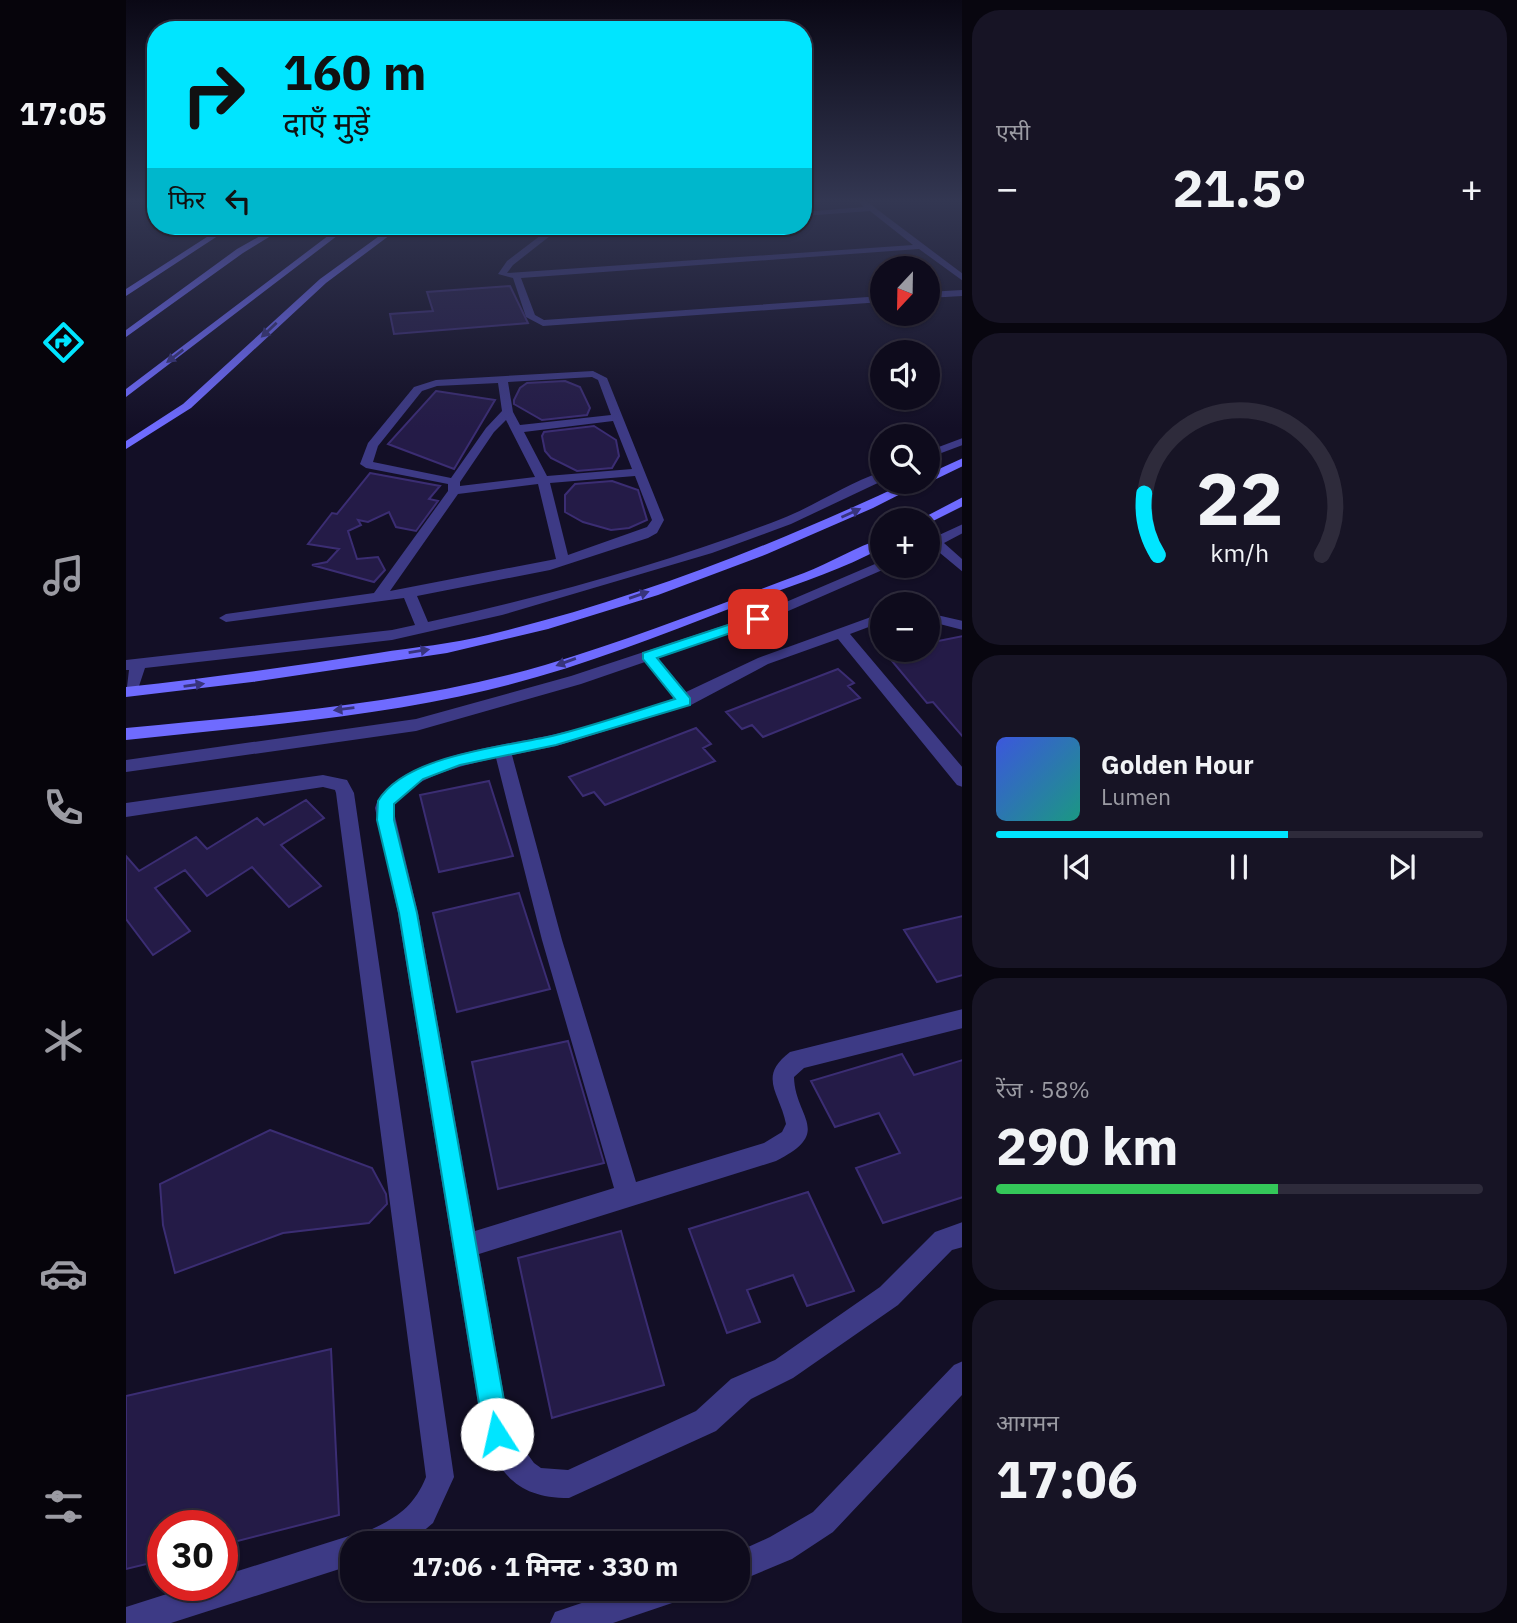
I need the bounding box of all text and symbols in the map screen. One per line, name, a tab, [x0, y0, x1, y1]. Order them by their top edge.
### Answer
text: 160 m	[283, 40, 427, 103]
icon: right	[168, 49, 259, 140]
text: 17:05	[19, 92, 107, 134]
text: दाएँ मुड़ें	[283, 102, 370, 144]
text: एसी	[996, 116, 1030, 146]
text: 21.5°	[1172, 154, 1307, 221]
text: −	[996, 163, 1019, 212]
text: +	[1460, 163, 1483, 212]
text: फिर	[168, 182, 205, 216]
icon: left	[219, 182, 257, 220]
north arrow	[870, 256, 940, 326]
map controls	[870, 256, 940, 662]
icon: directions	[39, 318, 88, 367]
one-way arrow	[261, 322, 278, 338]
button: sound	[870, 340, 940, 410]
one-way arrow	[166, 348, 184, 362]
button: search	[870, 424, 940, 494]
text: 22	[1196, 450, 1283, 545]
one-way arrow	[841, 507, 861, 519]
button: +	[870, 508, 940, 578]
text: km/h	[1210, 536, 1269, 569]
icon: music	[39, 551, 88, 600]
one-way arrow	[628, 589, 649, 600]
pin	[728, 589, 788, 649]
button: −	[870, 592, 940, 662]
icon: arrive	[739, 600, 777, 638]
one-way arrow	[408, 645, 430, 656]
one-way arrow	[556, 657, 577, 668]
one-way arrow	[183, 679, 205, 690]
one-way arrow	[333, 704, 355, 715]
text: Golden Hour	[1101, 747, 1254, 781]
text: Lumen	[1101, 781, 1171, 811]
icon: phone	[39, 783, 88, 832]
icon: previous	[1058, 848, 1096, 886]
icon: pause	[1220, 848, 1258, 886]
icon: next	[1383, 848, 1421, 886]
icon: climate	[39, 1016, 88, 1065]
text: रेंज · 58%	[996, 1074, 1090, 1104]
text: 290 km	[996, 1112, 1178, 1179]
icon: car	[39, 1249, 88, 1298]
position arrow	[460, 1397, 534, 1471]
text: आगमन	[996, 1407, 1059, 1437]
text: 17:06	[996, 1445, 1138, 1512]
icon: filters	[39, 1482, 88, 1531]
speed limit sign: 30	[147, 1510, 238, 1601]
text: 17:06 · 1 मिनट · 330 m	[412, 1549, 678, 1583]

